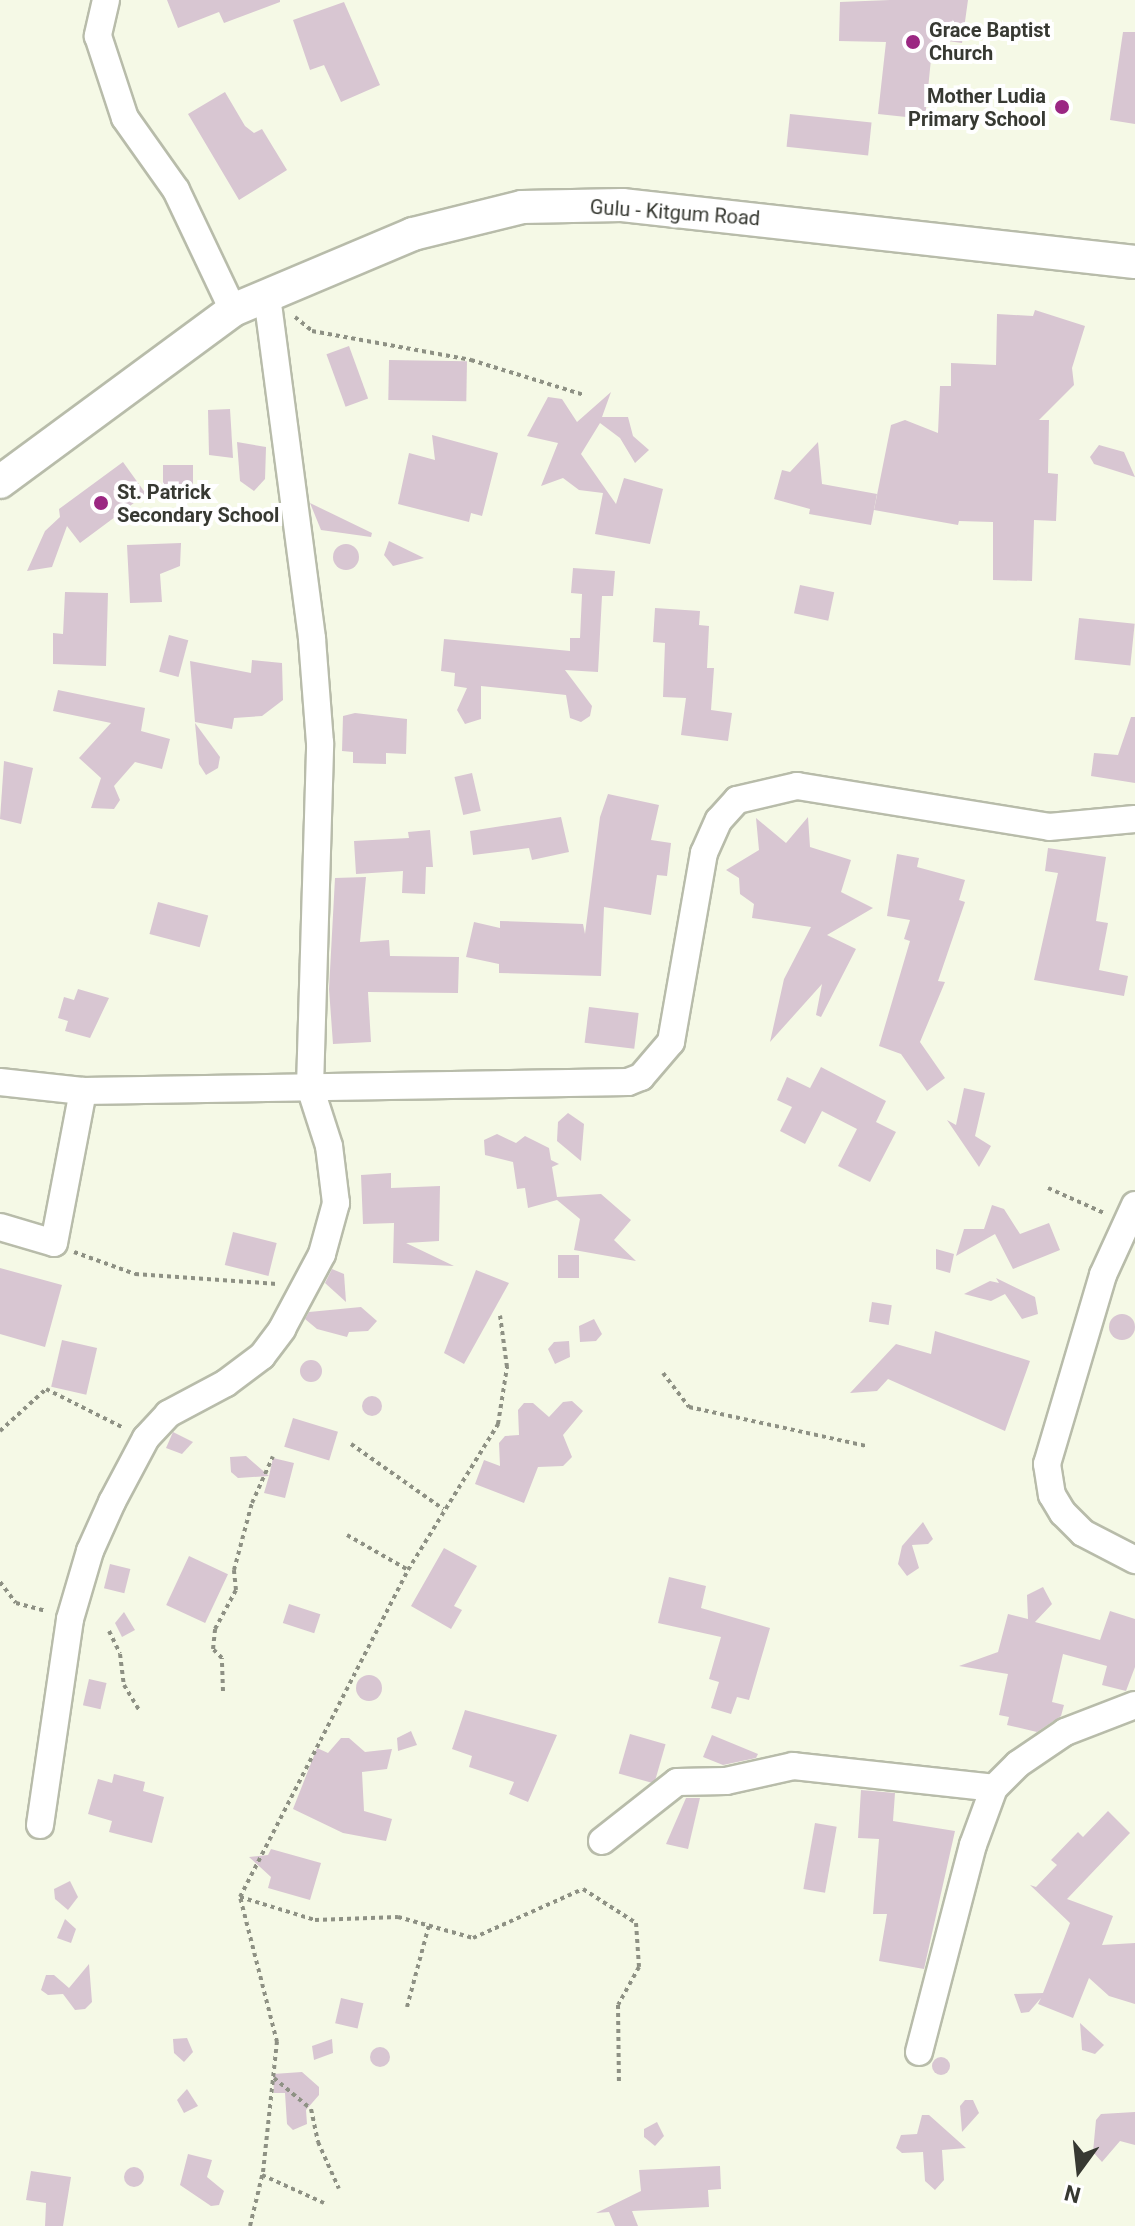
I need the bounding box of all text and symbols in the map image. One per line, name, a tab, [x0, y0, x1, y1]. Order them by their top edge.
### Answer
place label: Grace Baptist Church	[929, 18, 1050, 65]
marker: Grace Baptist Church	[904, 33, 922, 51]
place label: Mother Ludia Primary School	[908, 84, 1046, 131]
marker: Mother Ludia Primary School	[1053, 98, 1071, 116]
street label: Gulu - Kitgum Road	[589, 195, 761, 231]
place label: St. Patrick Secondary School	[117, 480, 279, 527]
marker: St. Patrick Secondary School	[92, 494, 110, 512]
north arrow	[1039, 2130, 1119, 2210]
text: N	[1062, 2180, 1083, 2208]

